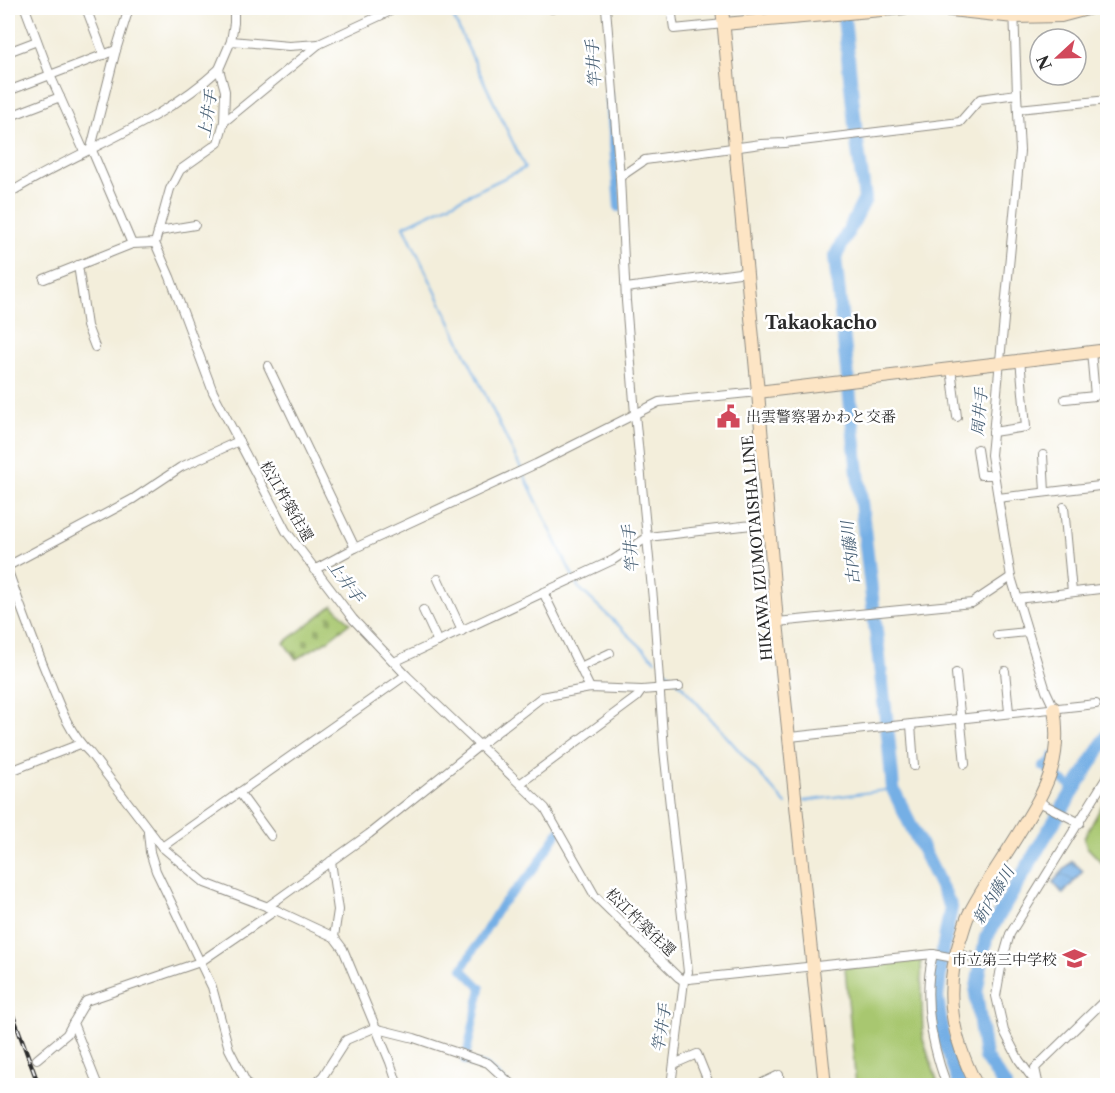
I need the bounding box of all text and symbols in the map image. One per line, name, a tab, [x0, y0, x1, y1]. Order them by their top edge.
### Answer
north arrow	[1028, 27, 1088, 87]
water label: 竿井手	[581, 38, 605, 89]
text: N	[1032, 52, 1056, 73]
water label: 上井手	[193, 88, 221, 139]
district label: Takaokacho	[765, 312, 877, 334]
water label: 周井手	[967, 386, 991, 437]
public building icon: 出雲警察署かわと交番	[715, 403, 741, 429]
place label: 出雲警察署かわと交番	[746, 407, 896, 426]
street label: HIKAWA IZUMOTAISHA LINE	[738, 434, 776, 662]
street label: 松江杵築往還	[256, 457, 318, 545]
water label: 古内藤川	[837, 518, 863, 586]
water label: 竿井手	[618, 523, 642, 574]
water label: 上井手	[324, 556, 369, 607]
water label: 新内藤川	[968, 861, 1019, 928]
street label: 松江杵築往還	[602, 884, 680, 960]
school or university icon: 市立第三中学校	[1062, 946, 1088, 972]
place label: 市立第三中学校	[952, 950, 1057, 969]
water label: 竿井手	[647, 1002, 675, 1053]

